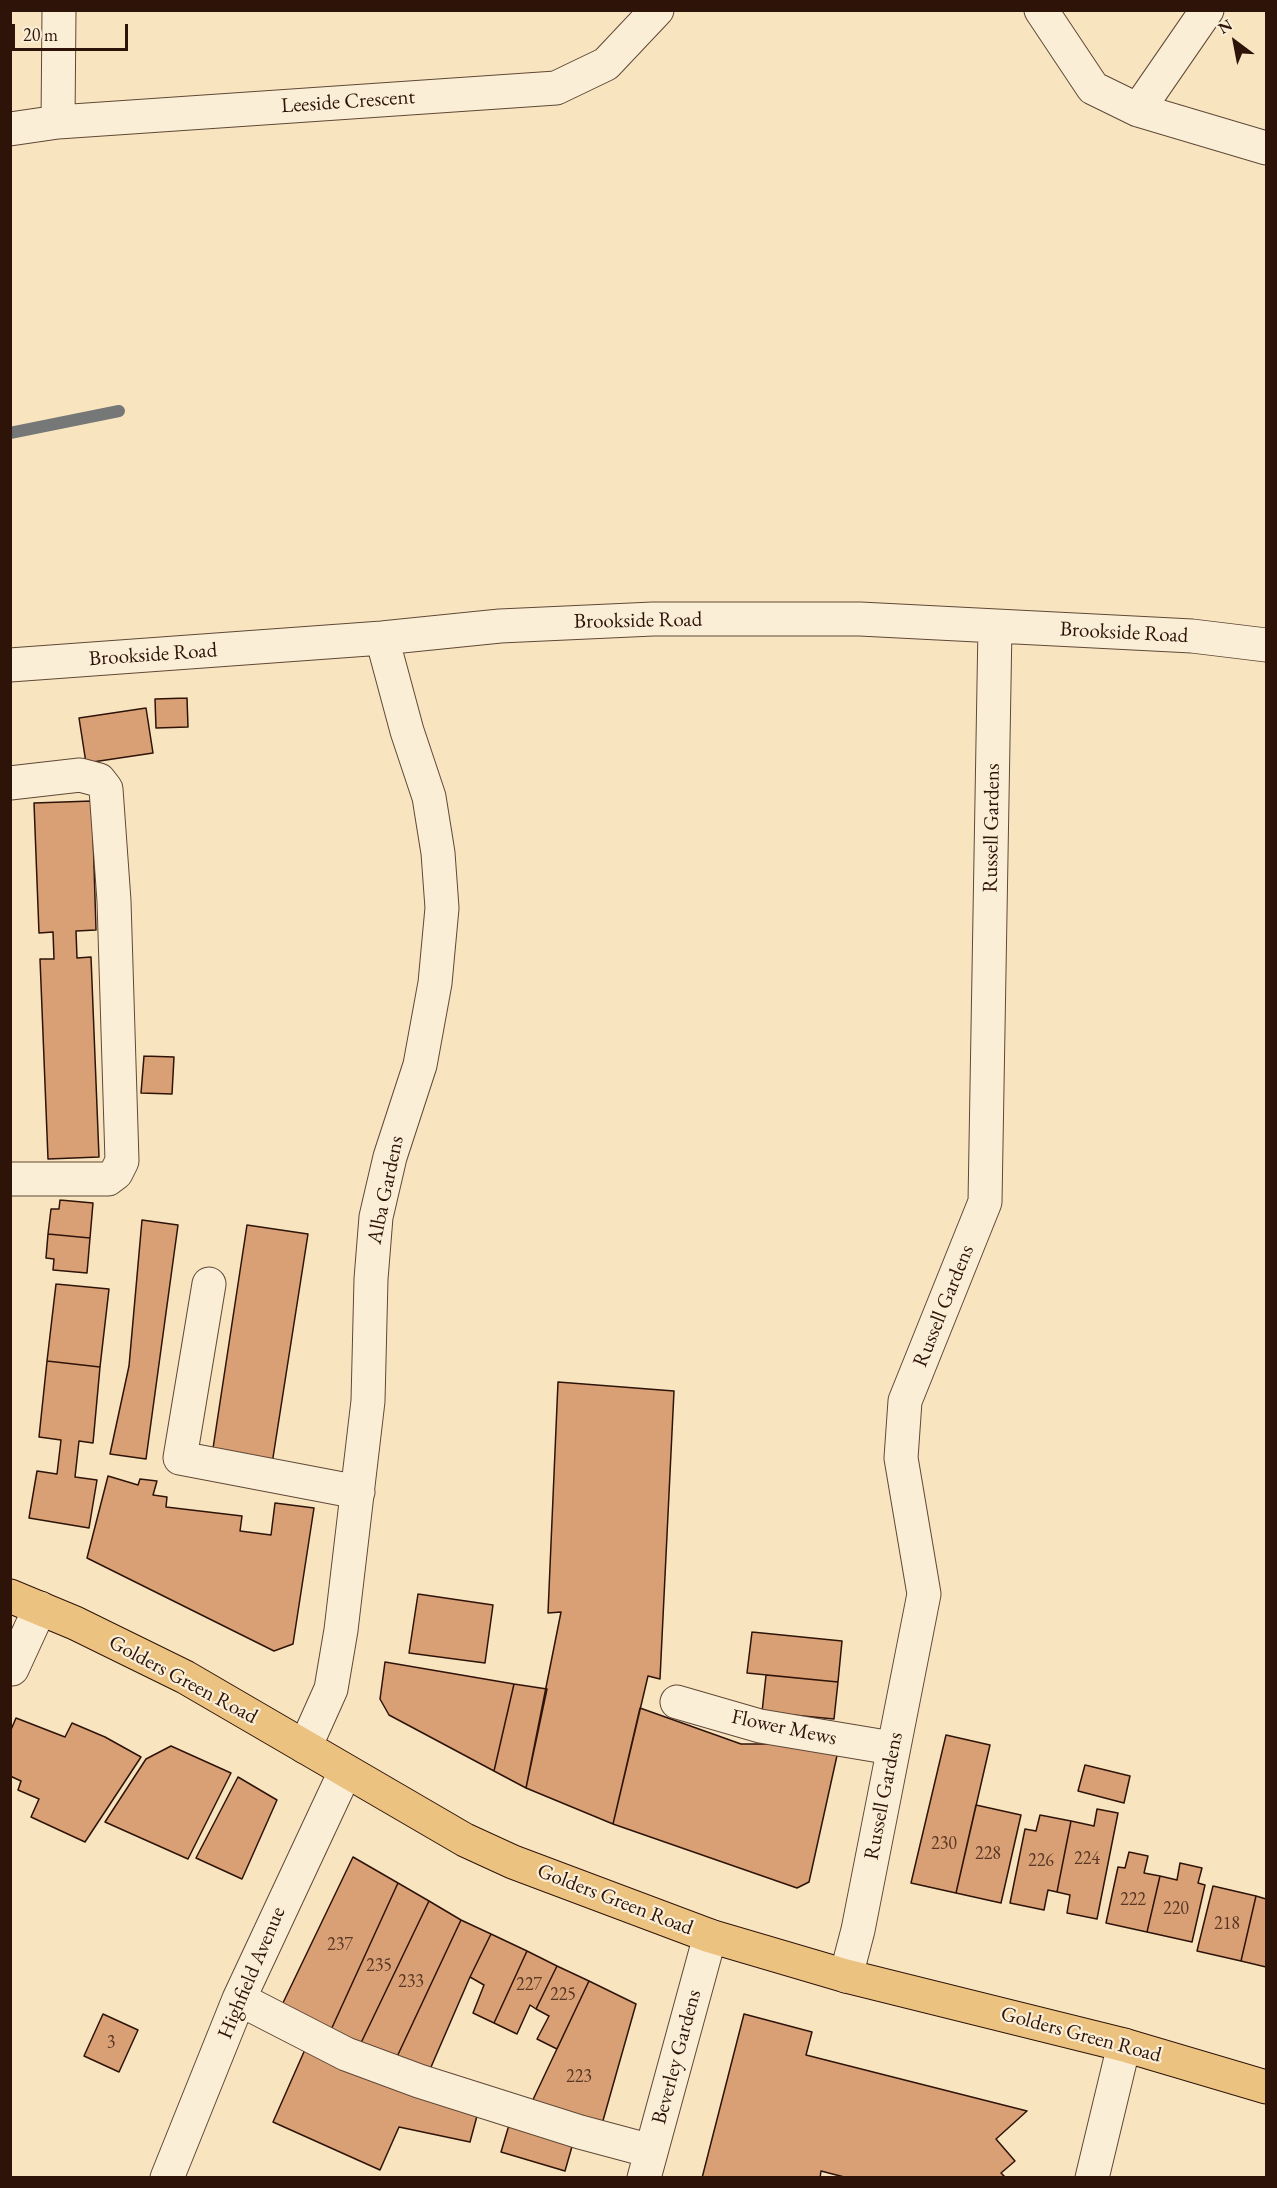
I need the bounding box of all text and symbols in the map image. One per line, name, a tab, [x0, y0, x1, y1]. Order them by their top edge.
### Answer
scale bar	[15, 12, 130, 50]
north arrow	[1205, 12, 1265, 72]
text: N	[1214, 14, 1236, 39]
text: 20 m	[23, 23, 58, 46]
street label: Leeside Crescent	[280, 85, 416, 119]
street label: Brookside Road	[574, 607, 702, 635]
street label: Brookside Road	[1059, 617, 1189, 649]
street label: Brookside Road	[88, 638, 218, 672]
street label: Russell Gardens	[978, 763, 1006, 893]
street label: Alba Gardens	[362, 1134, 410, 1246]
street label: Russell Gardens	[908, 1241, 980, 1371]
street label: Golders Green Road	[104, 1630, 262, 1730]
street label: Flower Mews	[729, 1705, 839, 1751]
street label: Russell Gardens	[859, 1730, 909, 1862]
house number: 230	[931, 1833, 957, 1855]
house number: 228	[975, 1843, 1001, 1865]
house number: 224	[1074, 1848, 1100, 1870]
house number: 226	[1028, 1850, 1054, 1872]
street label: Golders Green Road	[533, 1859, 697, 1941]
house number: 222	[1120, 1889, 1146, 1911]
house number: 220	[1163, 1898, 1189, 1920]
street label: Highfield Avenue	[213, 1903, 291, 2043]
house number: 218	[1214, 1913, 1240, 1935]
house number: 237	[327, 1934, 353, 1956]
house number: 235	[366, 1955, 392, 1977]
house number: 233	[398, 1971, 424, 1993]
house number: 227	[516, 1974, 542, 1996]
house number: 225	[550, 1984, 576, 2006]
street label: Beverley Gardens	[647, 1987, 707, 2127]
street label: Golders Green Road	[998, 2001, 1164, 2069]
house number: 3	[107, 2032, 115, 2054]
house number: 223	[566, 2066, 592, 2088]

